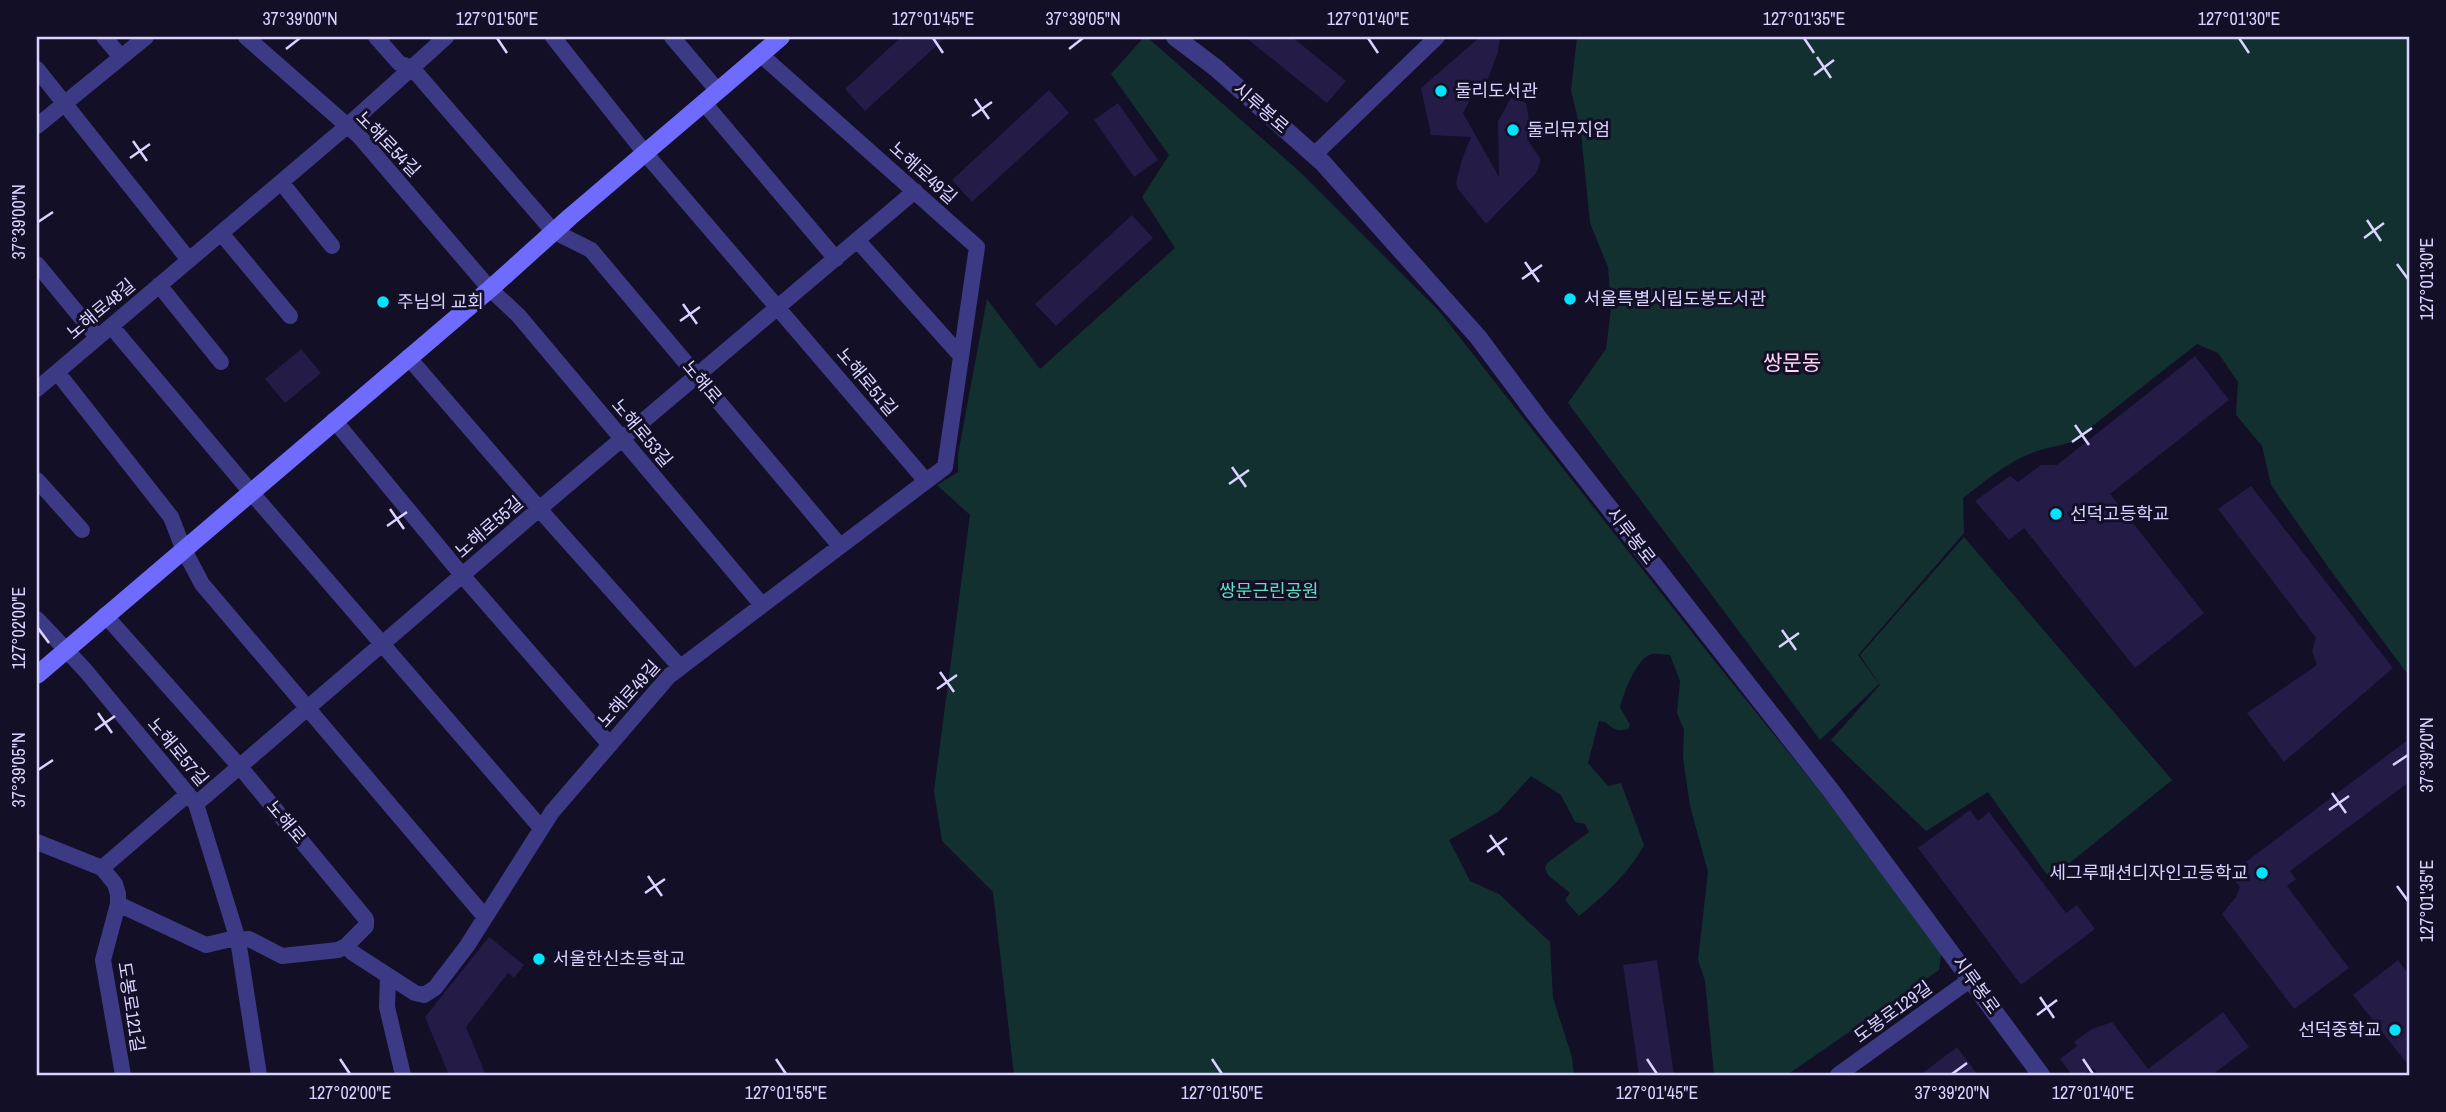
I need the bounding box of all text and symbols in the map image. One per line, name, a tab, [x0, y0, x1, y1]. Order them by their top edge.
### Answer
text: 37°39'00"N	[262, 6, 338, 31]
text: 127°01'50"E	[456, 6, 538, 31]
text: 127°01'45"E	[892, 6, 974, 31]
text: 37°39'05"N	[1045, 6, 1121, 31]
text: 127°01'40"E	[1327, 6, 1409, 31]
text: 127°01'35"E	[1763, 6, 1845, 31]
text: 127°01'30"E	[2198, 6, 2280, 31]
street label: 시루봉로	[1228, 76, 1295, 139]
place label: 둘리도서관	[1455, 78, 1538, 103]
marker: 둘리도서관	[1433, 83, 1449, 99]
street label: 노해로54길	[351, 105, 426, 182]
place label: 둘리뮤지엄	[1527, 117, 1610, 142]
marker: 둘리뮤지엄	[1505, 122, 1521, 138]
street label: 노해로49길	[884, 136, 962, 210]
text: 37°39'00"N	[6, 184, 31, 260]
text: 127°01'30"E	[2414, 238, 2439, 320]
street label: 노해로48길	[61, 272, 140, 345]
place label: 서울특별시립도봉도서관	[1584, 286, 1767, 311]
place label: 주님의 교회	[397, 289, 484, 314]
marker: 서울특별시립도봉도서관	[1562, 291, 1578, 307]
marker: 주님의 교회	[375, 294, 391, 310]
street label: 노해로51길	[831, 342, 904, 421]
district label: 쌍문동	[1763, 348, 1821, 377]
street label: 노해로	[677, 355, 728, 409]
street label: 노해로53길	[606, 393, 679, 472]
street label: 노해로55길	[449, 490, 528, 563]
place label: 선덕고등학교	[2070, 501, 2169, 526]
street label: 시루봉로	[1601, 502, 1662, 569]
marker: 선덕고등학교	[2048, 506, 2064, 522]
park label: 쌍문근린공원	[1219, 578, 1319, 603]
text: 127°02'00"E	[6, 587, 31, 669]
street label: 노해로49길	[592, 655, 666, 733]
street label: 노해로57길	[142, 712, 215, 791]
text: 37°39'20"N	[2414, 717, 2439, 793]
text: 37°39'05"N	[6, 732, 31, 808]
street label: 노해로	[261, 795, 312, 849]
place label: 세그루패션디자인고등학교	[2049, 860, 2248, 885]
text: 127°01'35"E	[2414, 860, 2439, 942]
marker: 세그루패션디자인고등학교	[2254, 865, 2270, 881]
place label: 서울한신초등학교	[553, 946, 685, 971]
marker: 서울한신초등학교	[531, 951, 547, 967]
street label: 시루봉로	[1947, 951, 2006, 1019]
street label: 도봉로121길	[112, 960, 151, 1054]
street label: 도봉로129길	[1849, 975, 1937, 1048]
place label: 선덕중학교	[2298, 1017, 2381, 1042]
marker: 선덕중학교	[2387, 1022, 2403, 1038]
text: 127°02'00"E	[309, 1080, 391, 1105]
text: 127°01'55"E	[745, 1080, 827, 1105]
text: 127°01'50"E	[1181, 1080, 1263, 1105]
text: 127°01'45"E	[1616, 1080, 1698, 1105]
text: 37°39'20"N	[1914, 1080, 1990, 1105]
text: 127°01'40"E	[2052, 1080, 2134, 1105]

